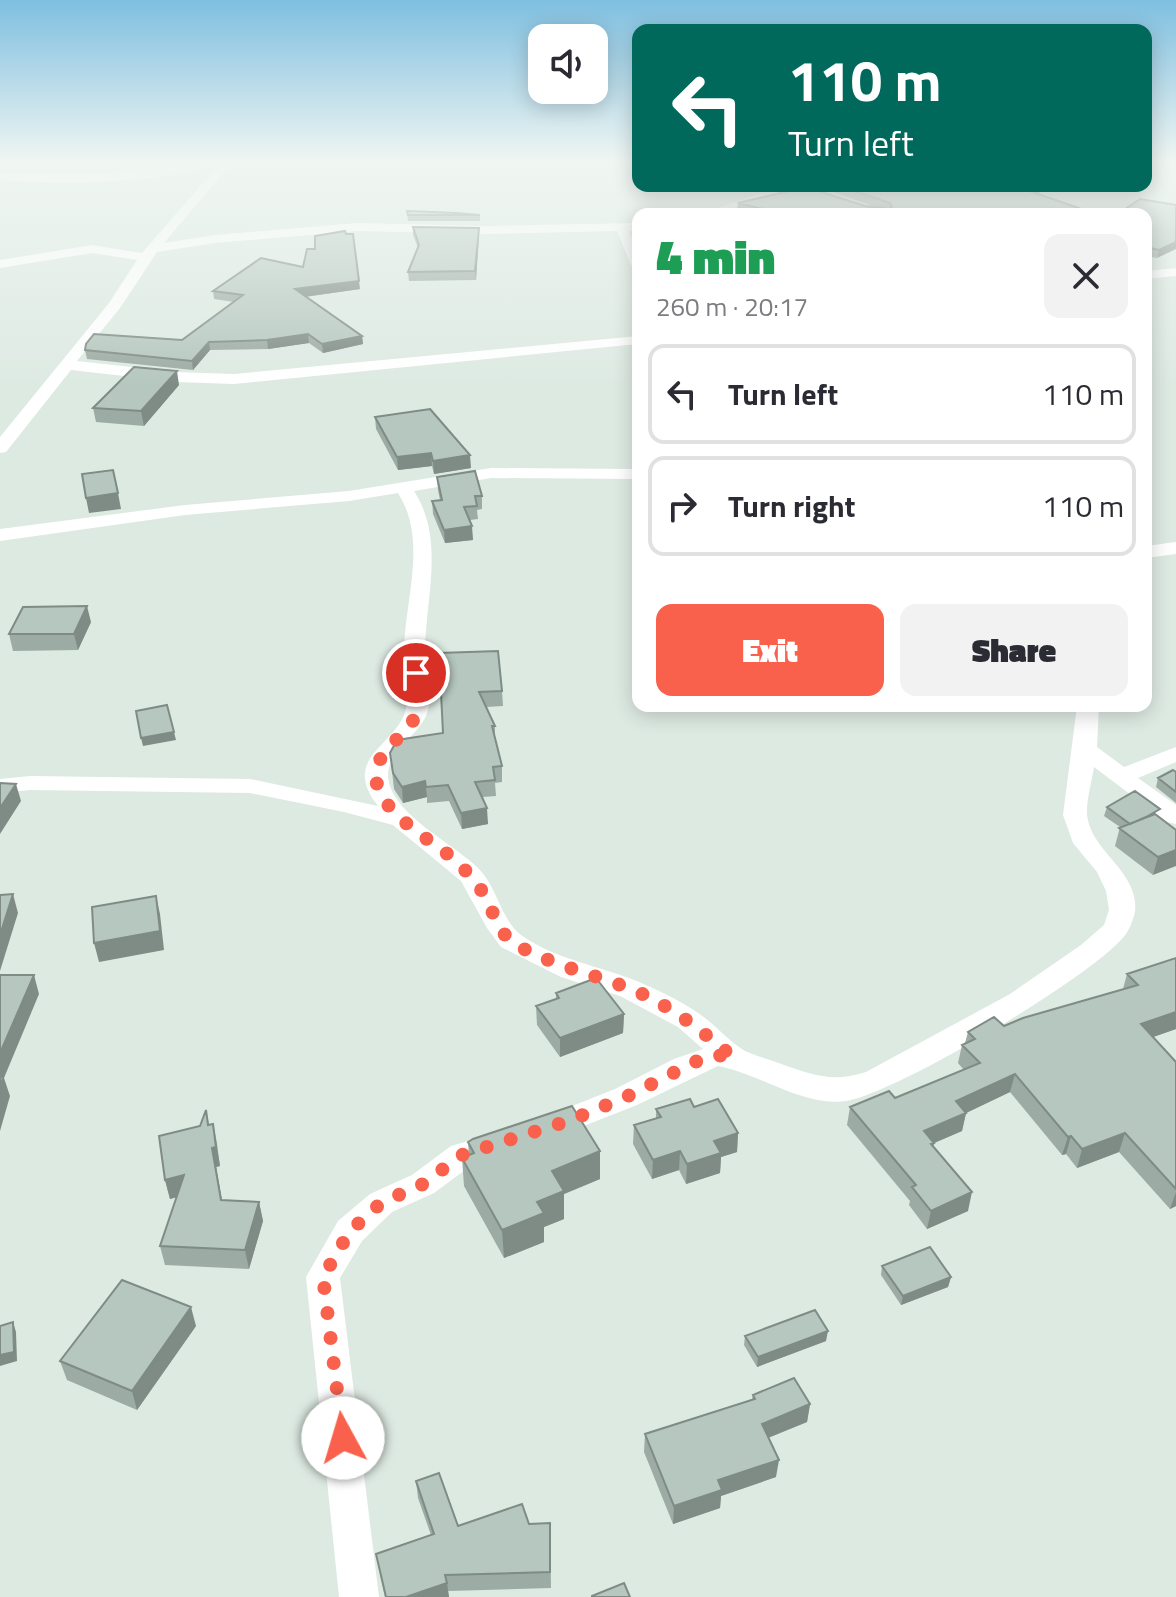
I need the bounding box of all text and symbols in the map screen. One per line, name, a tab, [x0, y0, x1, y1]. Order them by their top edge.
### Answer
map controls	[528, 24, 608, 104]
button: sound	[528, 24, 608, 104]
text: 110 m	[788, 38, 941, 123]
icon: left	[656, 56, 760, 160]
text: Turn left	[788, 115, 914, 170]
text: 4 min	[656, 220, 775, 293]
button: close	[1044, 234, 1128, 318]
text: 260 m · 20:17	[656, 287, 808, 326]
text: Turn left	[728, 371, 838, 417]
text: 110 m	[1042, 371, 1124, 417]
icon: left	[660, 372, 704, 416]
text: Turn right	[728, 483, 856, 529]
text: 110 m	[1042, 483, 1124, 529]
icon: right	[660, 484, 704, 528]
button: Exit	[656, 604, 884, 696]
button: Share	[900, 604, 1128, 696]
pin	[382, 639, 450, 707]
icon: arrive	[394, 651, 438, 695]
position arrow	[301, 1396, 385, 1480]

